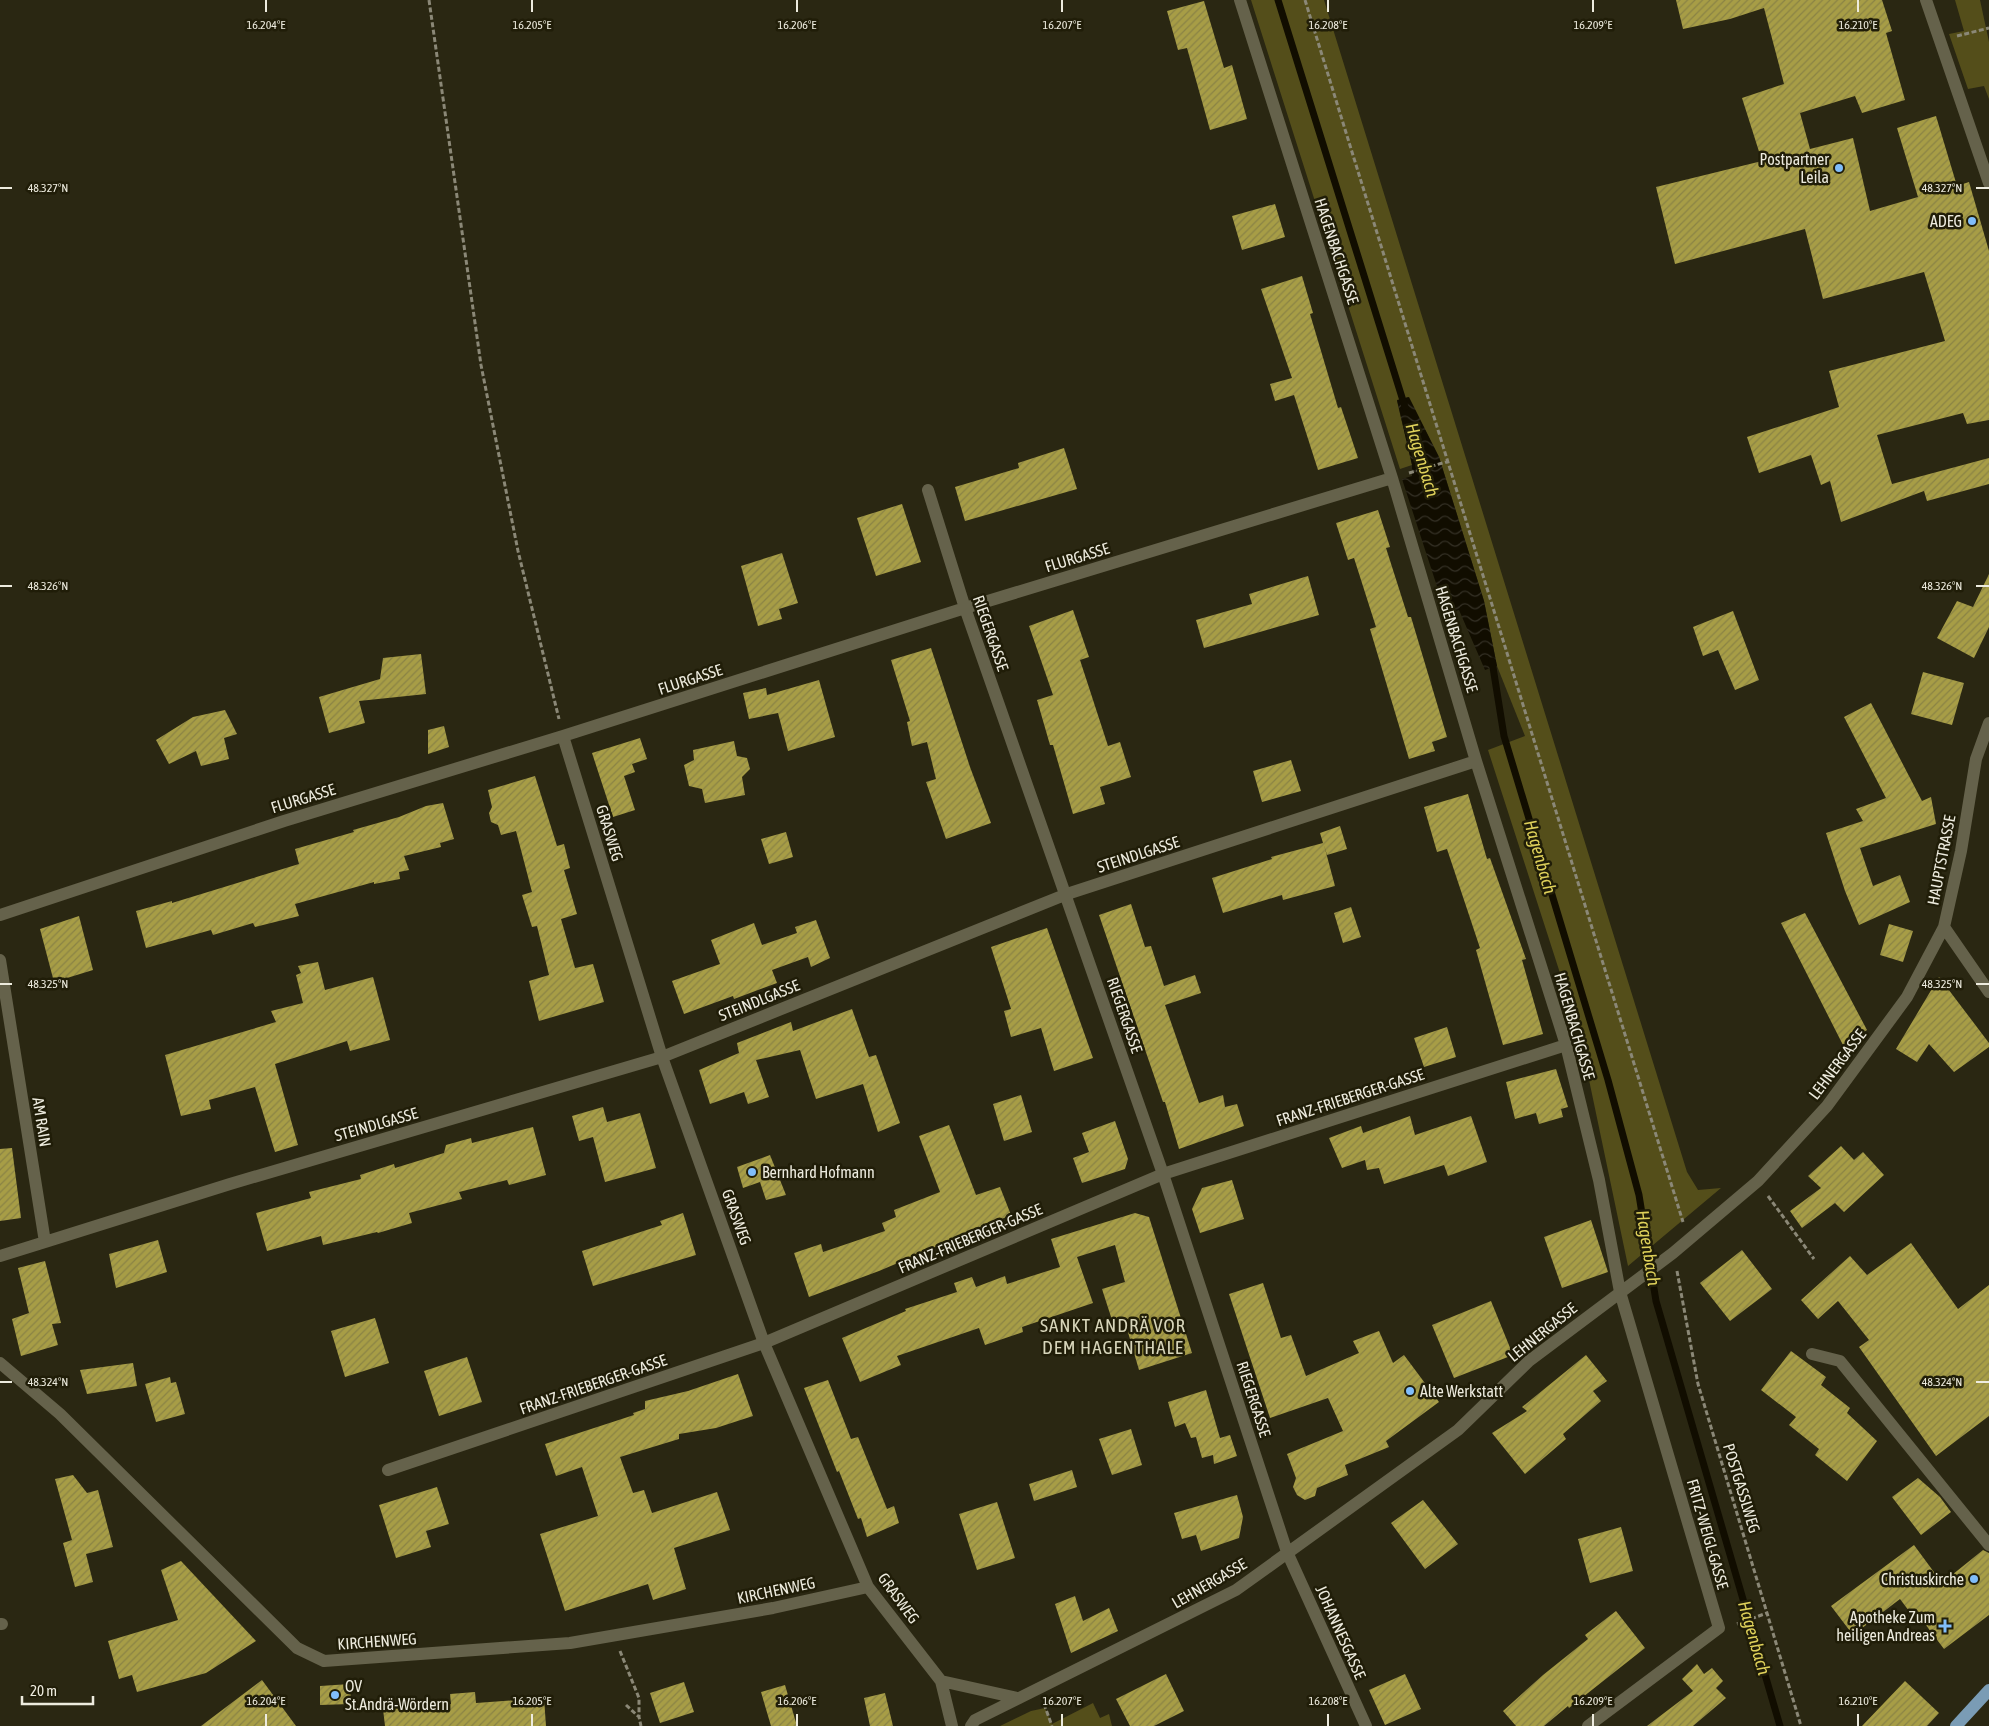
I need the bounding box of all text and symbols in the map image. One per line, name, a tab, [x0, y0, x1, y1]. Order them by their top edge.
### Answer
text: 16.204°E	[247, 18, 285, 32]
text: 16.205°E	[513, 18, 551, 32]
text: 16.206°E	[778, 18, 816, 32]
text: 16.207°E	[1043, 18, 1081, 32]
text: 16.208°E	[1309, 18, 1347, 32]
text: 16.209°E	[1574, 18, 1612, 32]
text: 16.210°E	[1839, 18, 1877, 32]
place label: Postpartner Leila	[1760, 150, 1829, 186]
marker: Postpartner Leila	[1833, 162, 1845, 174]
text: 48.327°N	[28, 181, 68, 195]
text: 48.327°N	[1922, 181, 1962, 195]
street label: HAGENBACHGASSE	[1311, 196, 1363, 306]
place label: ADEG	[1930, 212, 1962, 230]
marker: ADEG	[1966, 215, 1978, 227]
water label: Hagenbach	[1401, 420, 1444, 500]
street label: FLURGASSE	[1043, 539, 1112, 575]
text: 48.326°N	[28, 579, 68, 593]
text: 48.326°N	[1922, 579, 1962, 593]
street label: HAGENBACHGASSE	[1432, 584, 1482, 695]
street label: RIEGERGASSE	[970, 593, 1012, 673]
street label: FLURGASSE	[656, 660, 725, 698]
street label: FLURGASSE	[269, 780, 338, 816]
street label: GRASWEG	[593, 803, 627, 863]
street label: HAUPTSTRASSE	[1923, 813, 1959, 907]
water label: Hagenbach	[1520, 817, 1561, 897]
street label: STEINDLGASSE	[1095, 832, 1182, 876]
street label: HAGENBACHGASSE	[1551, 970, 1599, 1082]
street label: RIEGERGASSE	[1104, 975, 1146, 1055]
street label: STEINDLGASSE	[716, 976, 802, 1024]
text: 48.325°N	[28, 977, 68, 991]
text: 48.325°N	[1922, 977, 1962, 991]
street label: LEHNERGASSE	[1805, 1025, 1869, 1103]
street label: FRANZ-FRIEBERGER-GASSE	[1274, 1065, 1426, 1129]
street label: AM RAIN	[29, 1096, 55, 1148]
street label: STEINDLGASSE	[332, 1104, 420, 1144]
place label: Bernhard Hofmann	[762, 1163, 875, 1181]
marker: Bernhard Hofmann	[746, 1166, 758, 1178]
street label: GRASWEG	[719, 1187, 755, 1247]
street label: FRANZ-FRIEBERGER-GASSE	[895, 1199, 1045, 1276]
water label: Hagenbach	[1632, 1209, 1665, 1287]
street label: LEHNERGASSE	[1504, 1299, 1580, 1365]
district label: SANKT ANDRÄ VOR DEM HAGENTHALE	[1040, 1314, 1186, 1358]
street label: FRANZ-FRIEBERGER-GASSE	[517, 1350, 669, 1418]
street label: RIEGERGASSE	[1233, 1359, 1275, 1439]
text: 48.324°N	[28, 1375, 68, 1389]
text: 48.324°N	[1922, 1375, 1962, 1389]
place label: Alte Werkstatt	[1420, 1382, 1503, 1400]
marker: Alte Werkstatt	[1404, 1385, 1416, 1397]
street label: POSTGASSLWEG	[1720, 1441, 1764, 1535]
street label: FRITZ-WEIGL-GASSE	[1684, 1477, 1732, 1591]
street label: LEHNERGASSE	[1169, 1554, 1250, 1612]
street label: GRASWEG	[875, 1569, 923, 1627]
place label: Christuskirche	[1881, 1570, 1964, 1588]
street label: KIRCHENWEG	[735, 1573, 817, 1607]
marker: Christuskirche	[1968, 1573, 1980, 1585]
street label: JOHANNESGASSE	[1312, 1582, 1370, 1682]
water label: Hagenbach	[1734, 1598, 1775, 1678]
place label: Apotheke Zum heiligen Andreas	[1836, 1608, 1935, 1645]
marker: Apotheke Zum heiligen Andreas	[1939, 1620, 1951, 1632]
street label: KIRCHENWEG	[337, 1629, 417, 1653]
scale bar	[22, 1674, 94, 1706]
place label: OV St.Andrä-Wördern	[345, 1677, 449, 1713]
text: 20 m	[30, 1682, 57, 1699]
marker: OV St.Andrä-Wördern	[329, 1689, 341, 1701]
text: 16.204°E	[247, 1694, 285, 1708]
text: 16.205°E	[513, 1694, 551, 1708]
text: 16.206°E	[778, 1694, 816, 1708]
text: 16.207°E	[1043, 1694, 1081, 1708]
text: 16.208°E	[1309, 1694, 1347, 1708]
text: 16.209°E	[1574, 1694, 1612, 1708]
text: 16.210°E	[1839, 1694, 1877, 1708]

